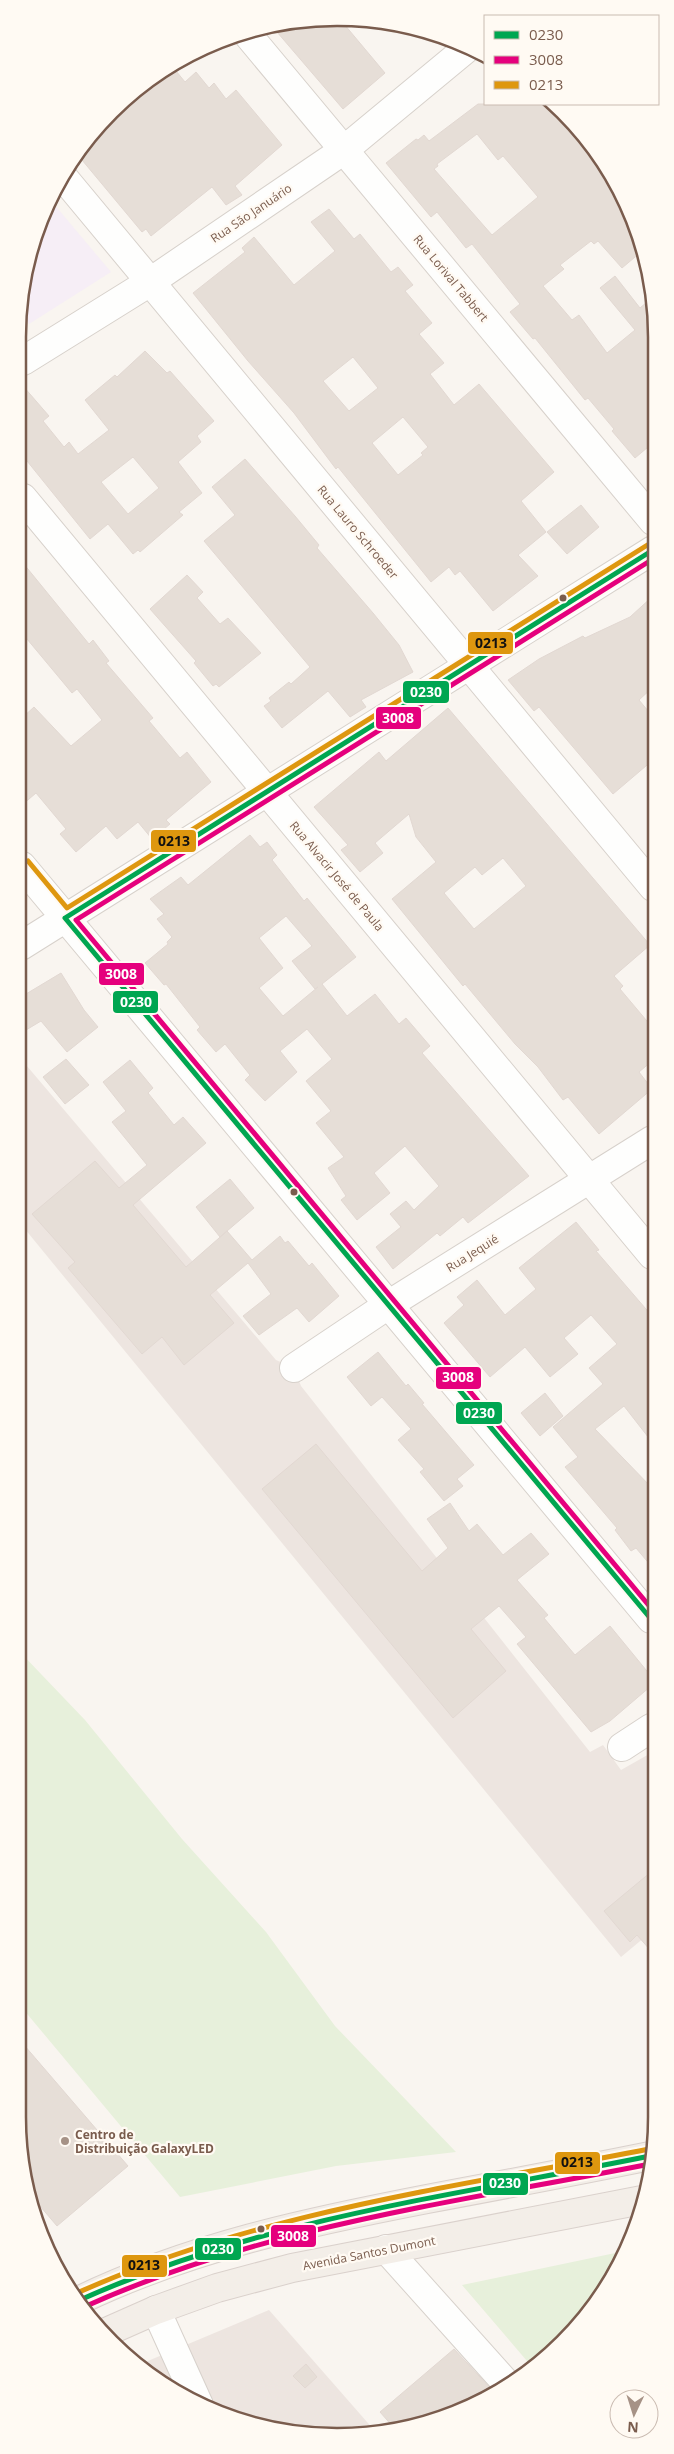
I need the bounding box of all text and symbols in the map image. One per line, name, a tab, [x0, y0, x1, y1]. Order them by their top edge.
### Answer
legend	[484, 15, 659, 105]
text: 0230	[529, 24, 563, 44]
text: 3008	[529, 49, 563, 69]
text: 0213	[529, 74, 563, 94]
street label: Rua São Januário	[207, 180, 295, 246]
street label: Rua Lorival Tabbert	[410, 231, 492, 325]
street label: Rua Lauro Schroeder	[314, 481, 402, 583]
unlabelled marker	[558, 593, 568, 603]
line badge: 0213	[467, 631, 514, 655]
text: 0213	[475, 633, 507, 652]
line badge: 0230	[402, 680, 450, 704]
text: 0230	[410, 682, 442, 701]
line badge: 3008	[375, 706, 422, 730]
text: 3008	[382, 708, 414, 727]
street label: Rua Alvacir José de Paula	[286, 817, 388, 935]
line badge: 0213	[150, 829, 197, 853]
text: 0213	[158, 831, 190, 850]
line badge: 3008	[98, 962, 145, 986]
text: 3008	[105, 964, 137, 983]
line badge: 0230	[112, 990, 159, 1014]
text: 0230	[120, 992, 152, 1011]
unlabelled marker	[289, 1187, 299, 1197]
street label: Rua Jequié	[442, 1230, 502, 1276]
line badge: 3008	[435, 1366, 482, 1390]
text: 3008	[442, 1367, 474, 1386]
line badge: 0230	[455, 1401, 503, 1425]
text: 0230	[463, 1403, 495, 1422]
place label: Centro de Distribuição GalaxyLED	[75, 2126, 214, 2157]
marker: Centro de Distribuição GalaxyLED	[59, 2135, 71, 2147]
line badge: 0213	[554, 2151, 601, 2175]
text: 0213	[561, 2152, 593, 2171]
line badge: 0230	[482, 2172, 529, 2196]
text: 0230	[489, 2173, 521, 2192]
unlabelled marker	[256, 2224, 266, 2234]
line badge: 3008	[270, 2224, 317, 2248]
text: 3008	[277, 2226, 309, 2245]
street label: Avenida Santos Dumont	[301, 2232, 437, 2274]
line badge: 0230	[194, 2237, 242, 2261]
text: 0230	[202, 2239, 234, 2258]
line badge: 0213	[121, 2254, 168, 2278]
text: 0213	[128, 2255, 160, 2274]
north arrow	[609, 2389, 659, 2439]
text: N	[627, 2418, 639, 2437]

